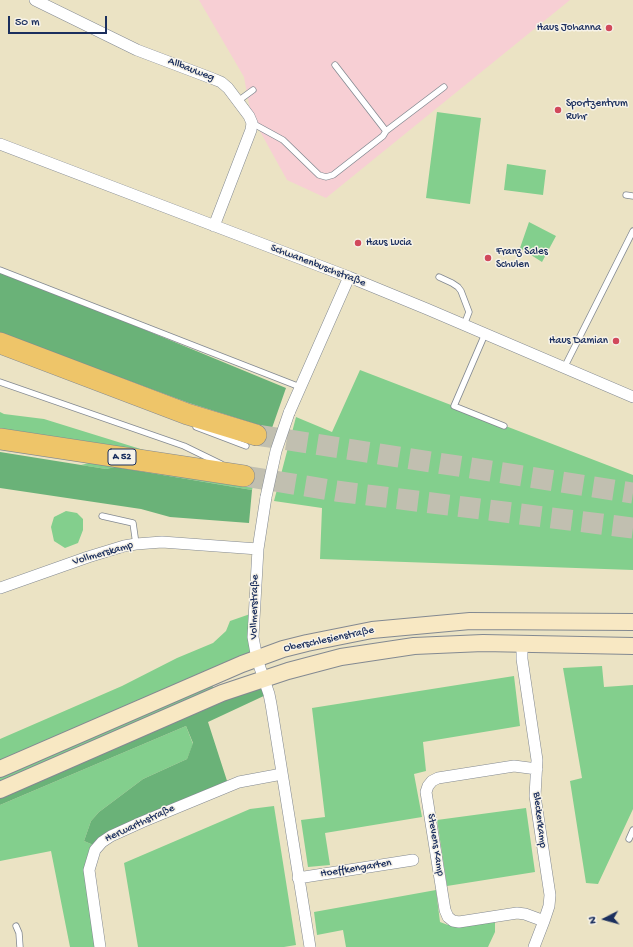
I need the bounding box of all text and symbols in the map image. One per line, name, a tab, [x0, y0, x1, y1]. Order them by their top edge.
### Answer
scale bar	[10, 8, 109, 34]
text: 50 m	[15, 16, 40, 30]
place label: Haus Johanna	[537, 21, 601, 35]
marker: Haus Johanna	[604, 23, 614, 33]
street label: Allbauweg	[166, 55, 216, 85]
place label: Sportzentrum Ruhr	[566, 97, 628, 123]
marker: Sportzentrum Ruhr	[553, 105, 563, 115]
place label: Haus Lucia	[366, 236, 412, 250]
marker: Haus Lucia	[353, 238, 363, 248]
street label: Schwanenbuschstraße	[268, 242, 368, 290]
place label: Franz Sales Schulen	[496, 245, 548, 271]
marker: Franz Sales Schulen	[483, 253, 493, 263]
place label: Haus Damian	[549, 334, 608, 348]
marker: Haus Damian	[611, 336, 621, 346]
road number: A 52	[108, 449, 136, 465]
street label: Vollmerskamp	[71, 539, 135, 569]
street label: Vollmerstraße	[248, 574, 262, 640]
street label: Oberschlesienstraße	[283, 624, 375, 656]
street label: Bleckerkamp	[529, 791, 549, 849]
street label: Herwarthstraße	[103, 802, 177, 846]
street label: Stevens Kamp	[424, 813, 446, 877]
street label: Hoeffkengarten	[319, 857, 393, 881]
north arrow	[585, 899, 625, 939]
text: N	[587, 916, 599, 924]

